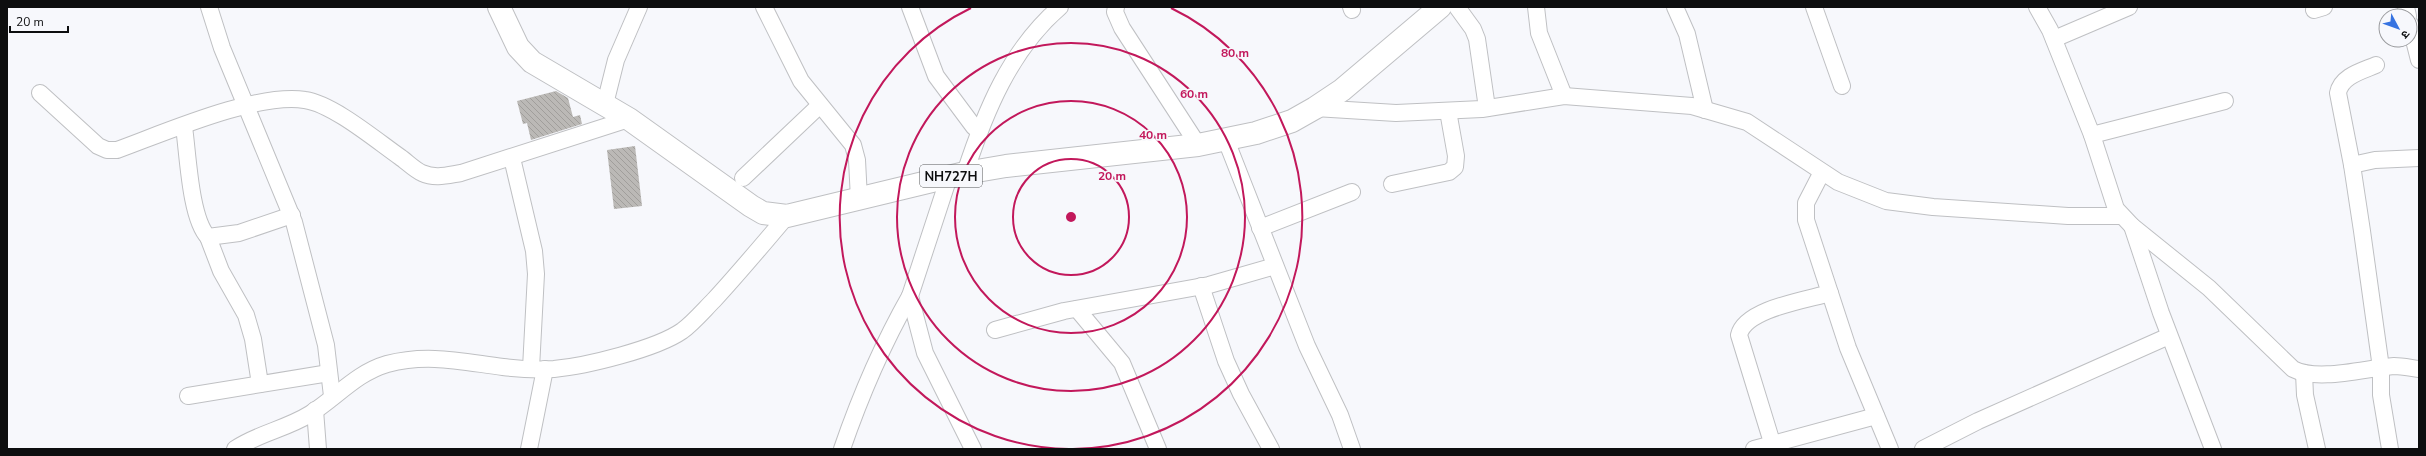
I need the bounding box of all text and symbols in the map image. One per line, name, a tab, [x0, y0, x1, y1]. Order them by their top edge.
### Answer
scale bar	[10, 8, 68, 34]
north arrow	[2378, 8, 2418, 48]
text: 20 m	[16, 14, 44, 30]
text: उ	[2397, 27, 2413, 42]
text: 80 m	[1221, 45, 1249, 61]
text: 60 m	[1180, 86, 1208, 102]
text: 40 m	[1139, 127, 1167, 143]
road number: NH727H	[920, 165, 982, 187]
text: 20 m	[1098, 168, 1126, 184]
centre of rings	[1064, 210, 1078, 224]

